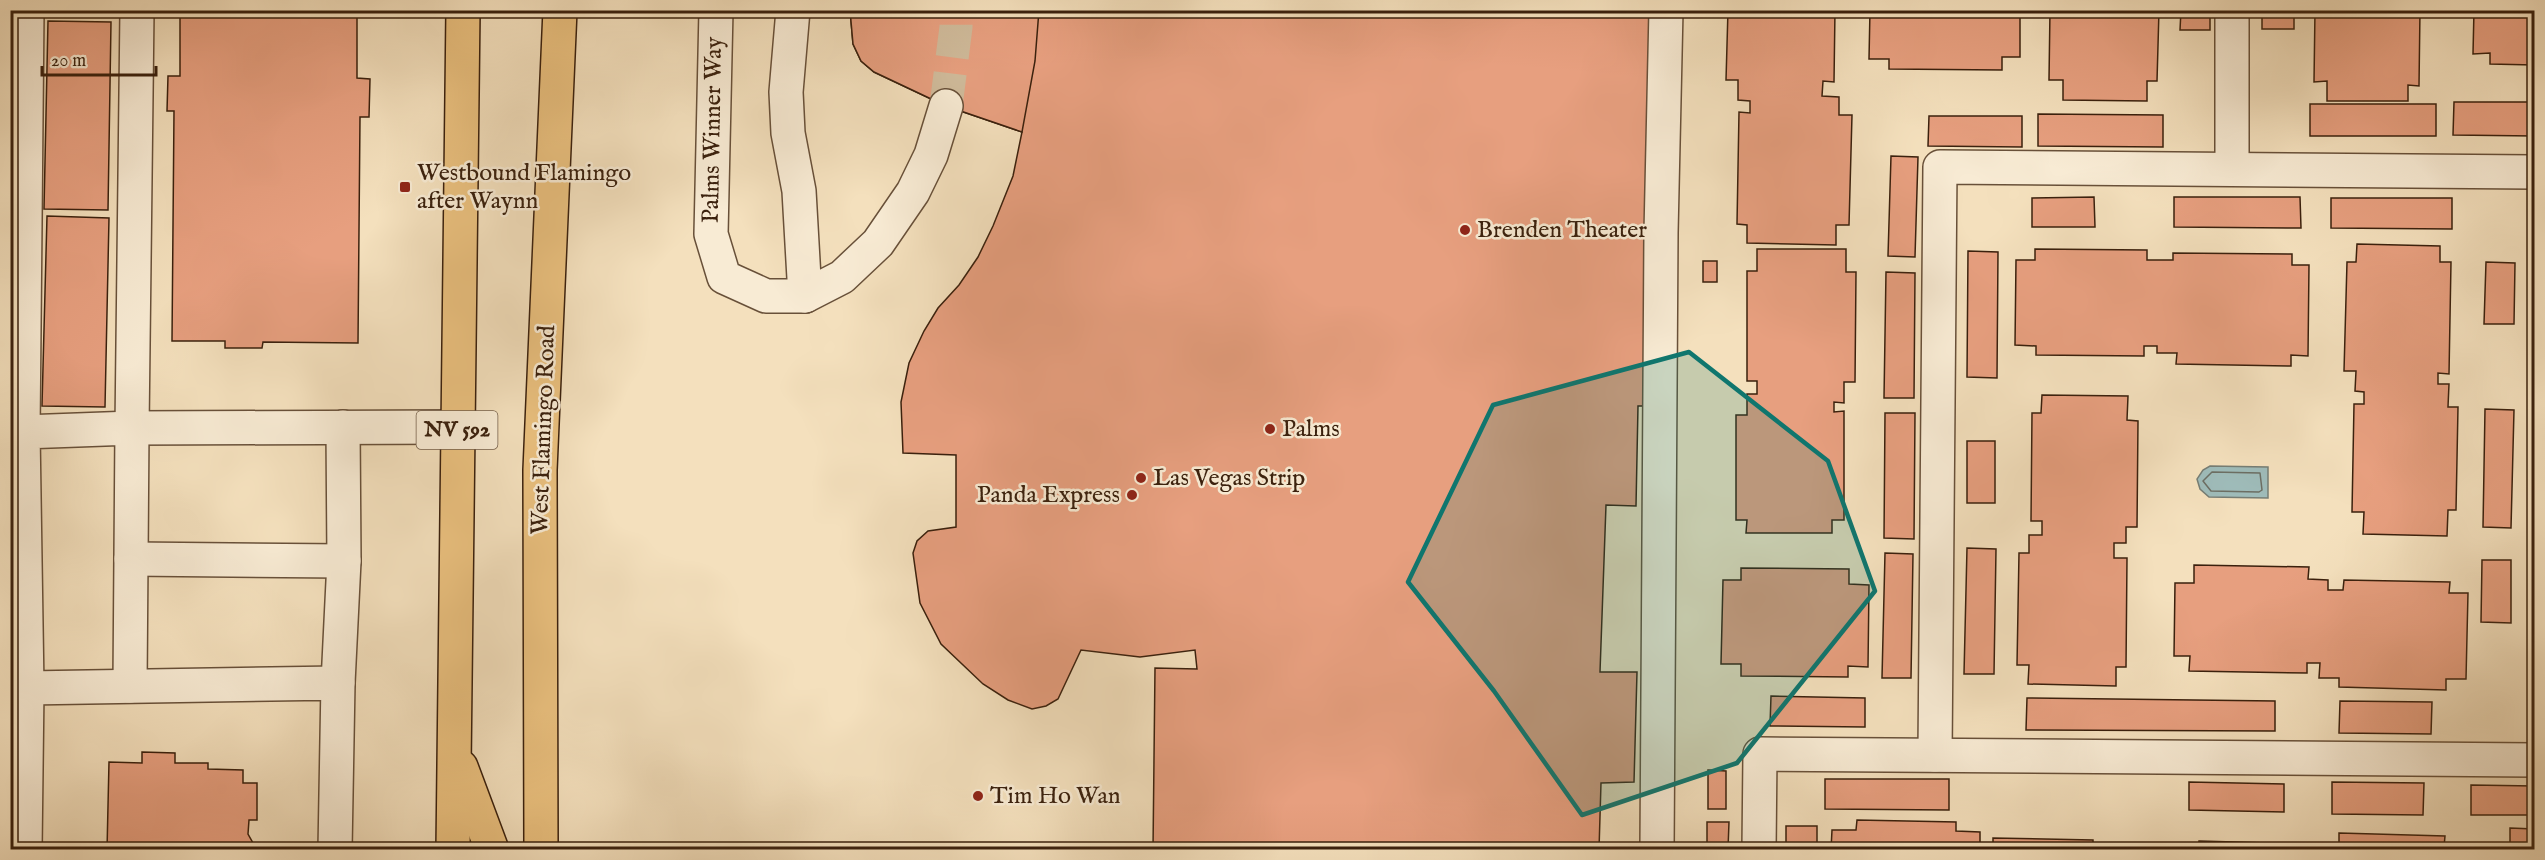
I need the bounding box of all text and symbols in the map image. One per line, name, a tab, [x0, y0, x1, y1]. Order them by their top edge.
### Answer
street label: Palms Winner Way	[696, 36, 730, 223]
scale bar	[42, 39, 156, 77]
text: 20 m	[51, 50, 86, 73]
place label: Westbound Flamingo after Waynn	[417, 158, 631, 217]
marker: Westbound Flamingo after Waynn	[398, 180, 412, 194]
place label: Brenden Theater	[1477, 215, 1647, 246]
marker: Brenden Theater	[1458, 223, 1472, 237]
street label: West Flamingo Road	[525, 324, 563, 535]
road number: NV 592	[416, 411, 498, 449]
place label: Palms	[1282, 414, 1340, 445]
marker: Palms	[1263, 422, 1277, 436]
place label: Las Vegas Strip	[1153, 463, 1305, 494]
marker: Las Vegas Strip	[1134, 471, 1148, 485]
place label: Panda Express	[977, 480, 1120, 511]
marker: Panda Express	[1125, 488, 1139, 502]
place label: Tim Ho Wan	[990, 781, 1121, 812]
marker: Tim Ho Wan	[971, 789, 985, 803]

